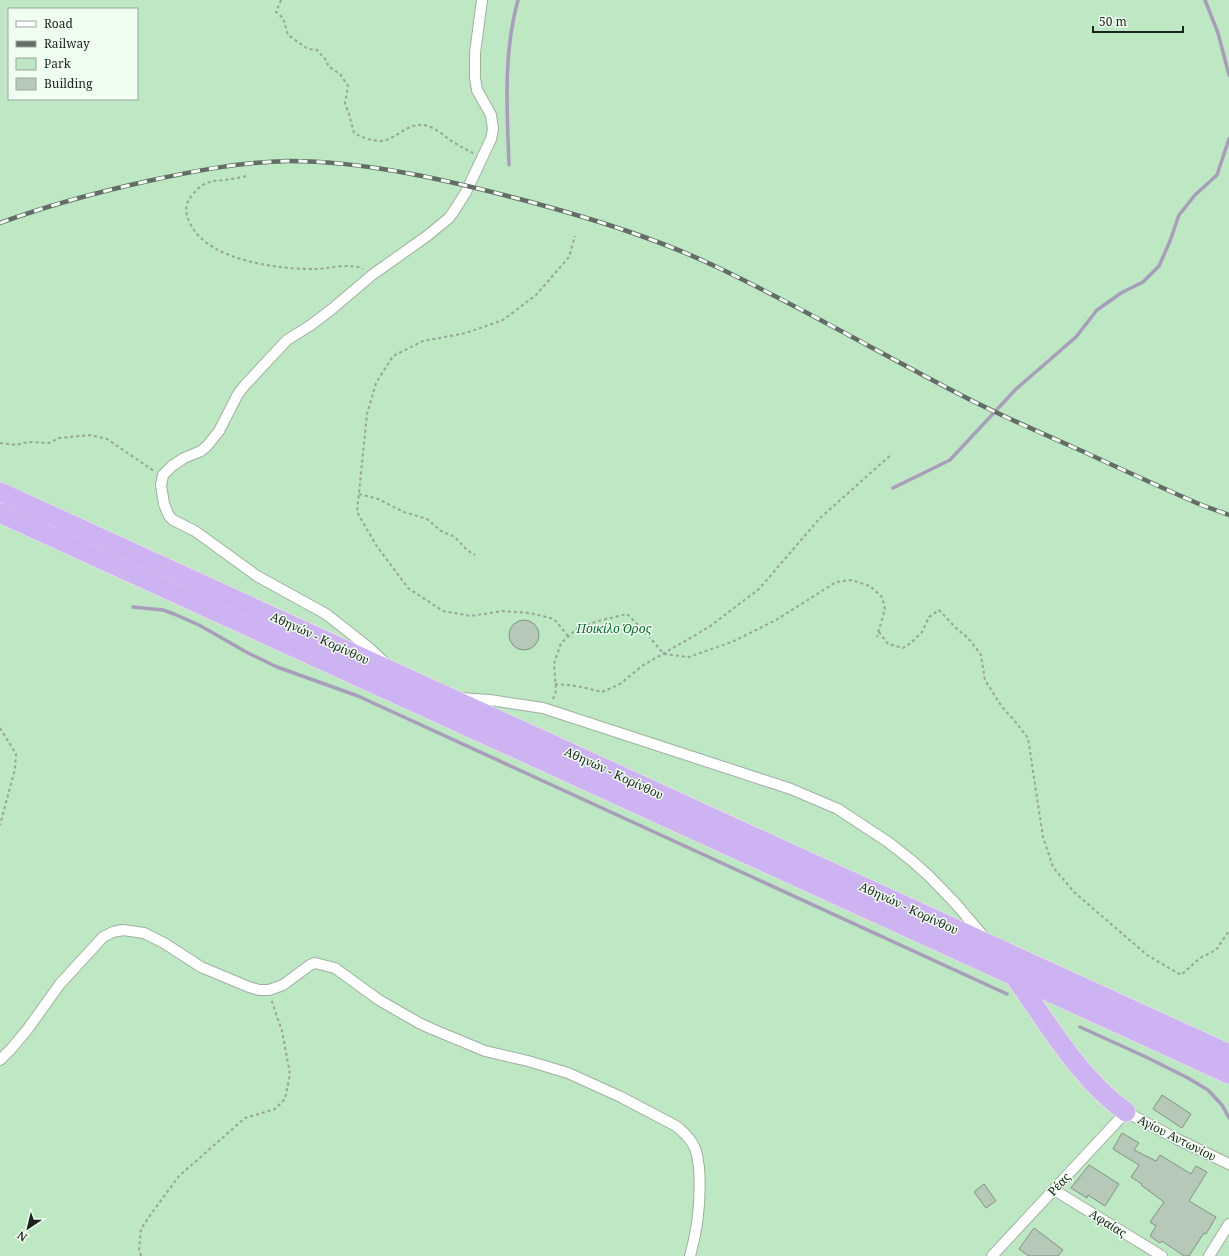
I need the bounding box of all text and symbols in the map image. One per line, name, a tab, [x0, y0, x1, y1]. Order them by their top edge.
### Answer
legend	[8, 8, 138, 100]
scale bar	[1093, 8, 1183, 34]
text: 50 m	[1099, 13, 1127, 30]
text: Road	[44, 15, 74, 32]
text: Railway	[44, 35, 90, 52]
text: Park	[44, 55, 72, 72]
text: Building	[44, 75, 93, 92]
street label: Αθηνών - Κορίνθου	[268, 608, 372, 668]
park label: Ποικίλο Όρος	[576, 620, 652, 637]
street label: Αθηνών - Κορίνθου	[562, 743, 666, 803]
street label: Αθηνών - Κορίνθου	[857, 878, 961, 938]
street label: Αγίου Αντωνίου	[1135, 1111, 1219, 1165]
street label: Ρέας	[1044, 1168, 1074, 1199]
street label: Αφαίας	[1086, 1205, 1130, 1241]
north arrow	[8, 1208, 48, 1248]
text: N	[14, 1228, 30, 1245]

